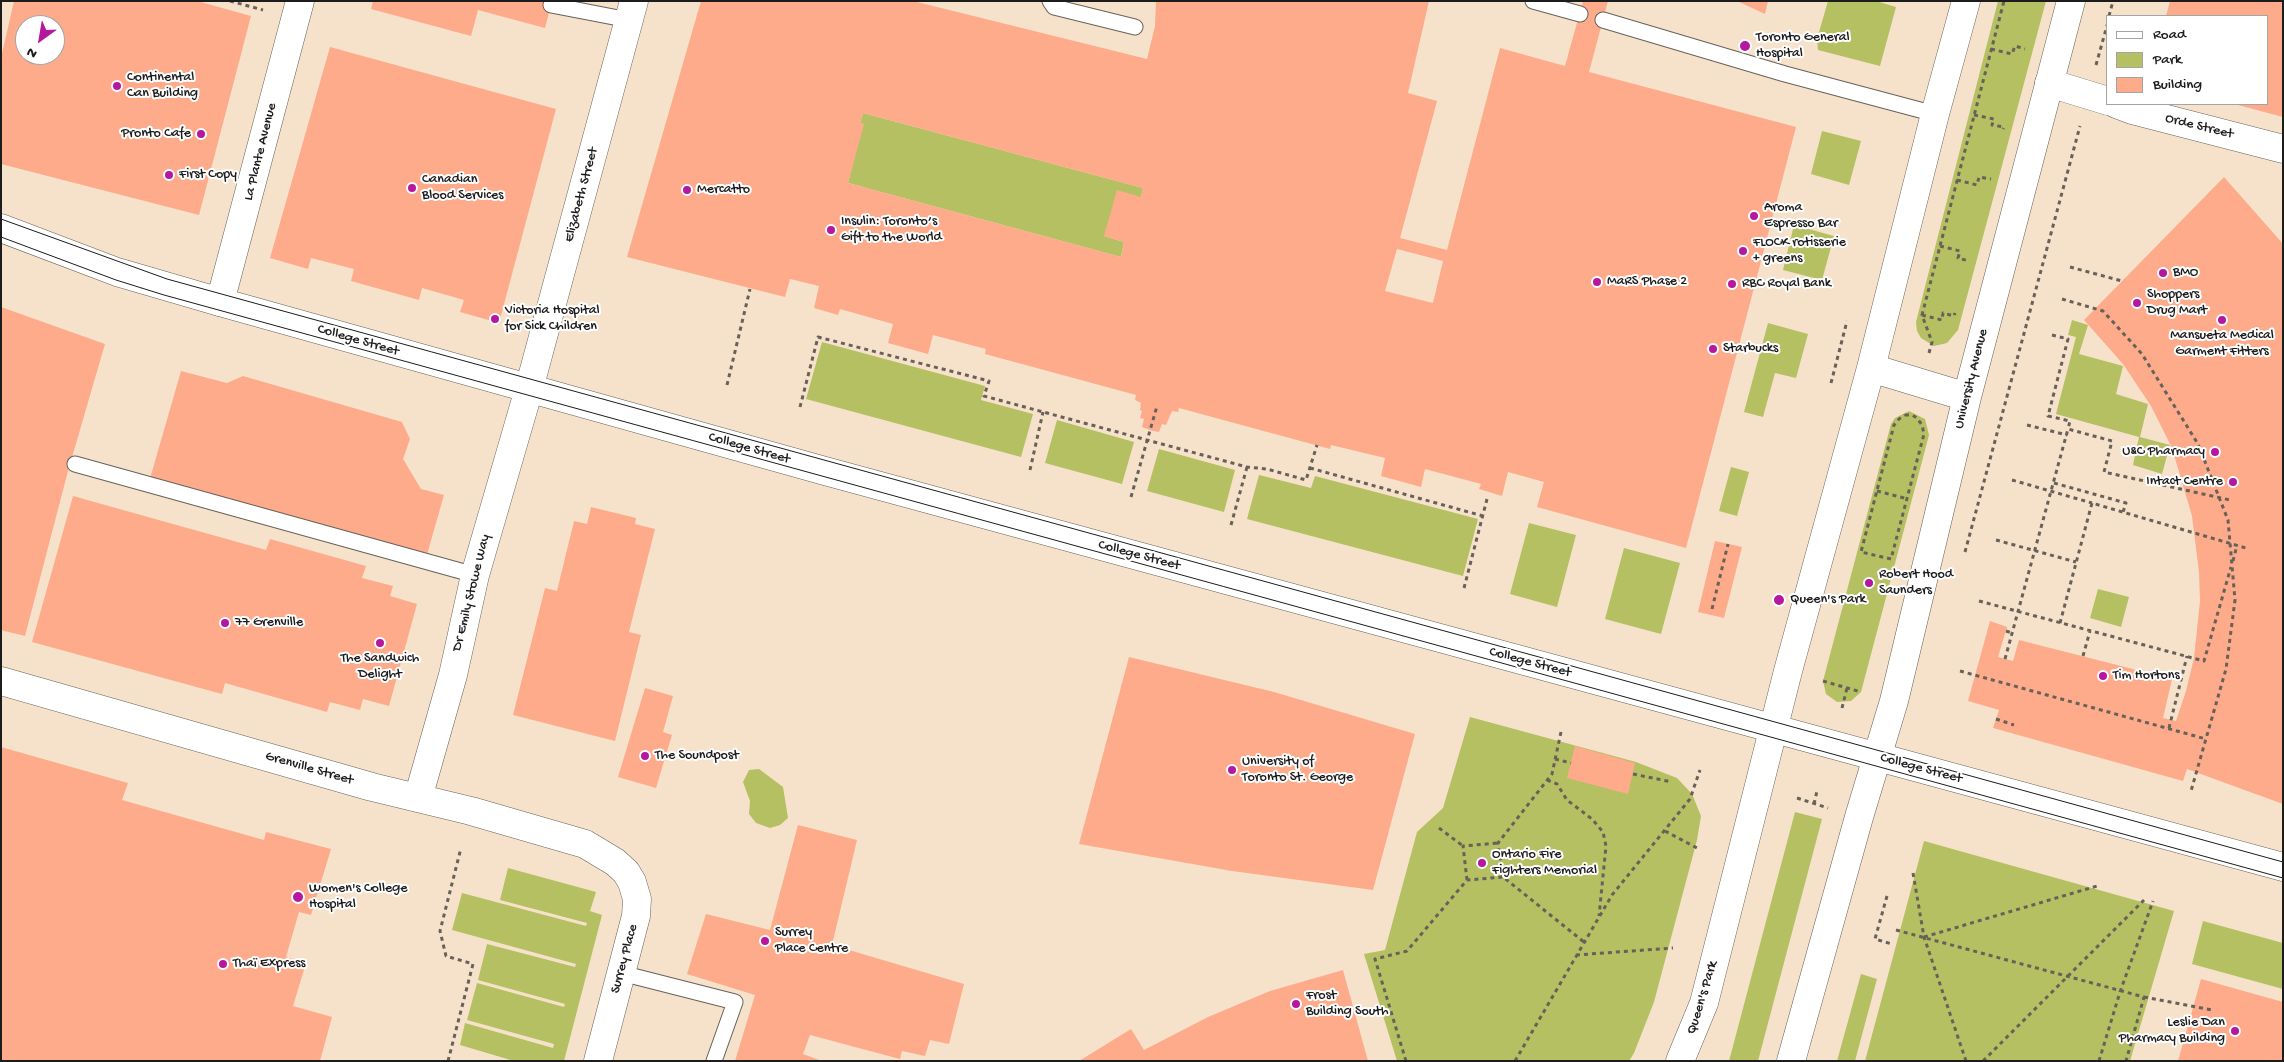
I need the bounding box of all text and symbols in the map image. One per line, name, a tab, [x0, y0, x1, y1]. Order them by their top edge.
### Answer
north arrow	[15, 15, 65, 65]
legend	[2106, 15, 2269, 105]
text: Road	[2153, 26, 2186, 44]
place label: Toronto General Hospital	[1756, 30, 1850, 62]
marker: Toronto General Hospital	[1738, 39, 1752, 53]
text: N	[24, 43, 41, 62]
text: Park	[2153, 51, 2182, 69]
place label: Continental Can Building	[127, 70, 198, 102]
text: Building	[2153, 76, 2202, 94]
marker: Continental Can Building	[111, 80, 123, 92]
street label: La Plante Avenue	[241, 102, 281, 202]
street label: Orde Street	[2163, 110, 2235, 144]
place label: Pronto Cafe	[121, 126, 191, 142]
marker: Pronto Cafe	[195, 128, 207, 140]
street label: Elizabeth Street	[561, 146, 603, 244]
place label: First Copy	[179, 167, 237, 183]
marker: First Copy	[163, 169, 175, 181]
place label: Canadian Blood Services	[422, 172, 503, 204]
marker: Canadian Blood Services	[406, 182, 418, 194]
place label: Mercatto	[697, 182, 750, 198]
marker: Mercatto	[681, 184, 693, 196]
place label: Aroma Espresso Bar	[1764, 200, 1838, 232]
marker: Aroma Espresso Bar	[1748, 210, 1760, 222]
place label: Insulin: Toronto’s Gift to the World	[841, 214, 942, 246]
marker: Insulin: Toronto’s Gift to the World	[825, 224, 837, 236]
place label: FLOCK rotisserie + greens	[1753, 235, 1846, 268]
marker: FLOCK rotisserie + greens	[1737, 245, 1749, 257]
place label: BMO	[2173, 265, 2198, 281]
marker: BMO	[2157, 267, 2169, 279]
place label: MaRS Phase 2	[1607, 274, 1687, 290]
marker: MaRS Phase 2	[1591, 276, 1603, 288]
place label: RBC Royal Bank	[1742, 276, 1831, 292]
marker: RBC Royal Bank	[1726, 278, 1738, 290]
place label: Shoppers Drug Mart	[2147, 287, 2207, 320]
marker: Shoppers Drug Mart	[2131, 297, 2143, 309]
place label: Victoria Hospital for Sick Children	[505, 303, 600, 336]
marker: Victoria Hospital for Sick Children	[489, 313, 501, 325]
marker: Mansueta Medical Garment Fitters	[2216, 314, 2228, 326]
street label: College Street	[315, 321, 401, 361]
street label: University Avenue	[1951, 327, 1993, 431]
place label: Mansueta Medical Garment Fitters	[2170, 328, 2274, 361]
place label: Starbucks	[1723, 341, 1778, 357]
marker: Starbucks	[1707, 343, 1719, 355]
street label: College Street	[706, 429, 792, 469]
place label: U&C Pharmacy	[2122, 444, 2205, 460]
marker: U&C Pharmacy	[2209, 446, 2221, 458]
place label: Intact Centre	[2146, 474, 2223, 490]
marker: Intact Centre	[2227, 476, 2239, 488]
street label: Dr Emily Stowe Way	[449, 533, 495, 653]
street label: College Street	[1096, 537, 1182, 575]
place label: Robert Hood Saunders	[1879, 567, 1953, 600]
marker: Robert Hood Saunders	[1863, 577, 1875, 589]
place label: Queen's Park	[1790, 592, 1866, 608]
marker: Queen's Park	[1772, 593, 1786, 607]
place label: 77 Grenville	[235, 615, 303, 631]
marker: 77 Grenville	[219, 617, 231, 629]
marker: The Sandwich Delight	[374, 637, 386, 649]
street label: College Street	[1487, 644, 1573, 682]
place label: The Sandwich Delight	[341, 651, 419, 684]
place label: Tim Hortons	[2113, 668, 2180, 684]
marker: Tim Hortons	[2097, 670, 2109, 682]
street label: Grenville Street	[263, 748, 355, 790]
place label: The Soundpost	[655, 748, 739, 764]
marker: The Soundpost	[639, 750, 651, 762]
street label: College Street	[1878, 750, 1964, 788]
place label: University of Toronto St. George	[1242, 754, 1353, 786]
marker: University of Toronto St. George	[1226, 764, 1238, 776]
place label: Ontario Fire Fighters Memorial	[1492, 847, 1597, 880]
marker: Ontario Fire Fighters Memorial	[1476, 857, 1488, 869]
place label: Women's College Hospital	[309, 881, 407, 914]
marker: Women's College Hospital	[291, 890, 305, 904]
street label: Surrey Place	[608, 923, 642, 995]
place label: Surrey Place Centre	[775, 925, 848, 958]
marker: Surrey Place Centre	[759, 935, 771, 947]
place label: Thaï Express	[233, 956, 305, 972]
marker: Thaï Express	[217, 958, 229, 970]
street label: Queen's Park	[1684, 959, 1722, 1037]
place label: Frost Building South	[1306, 988, 1389, 1020]
marker: Frost Building South	[1290, 998, 1302, 1010]
place label: Leslie Dan Pharmacy Building	[2119, 1015, 2225, 1048]
marker: Leslie Dan Pharmacy Building	[2229, 1025, 2241, 1037]

